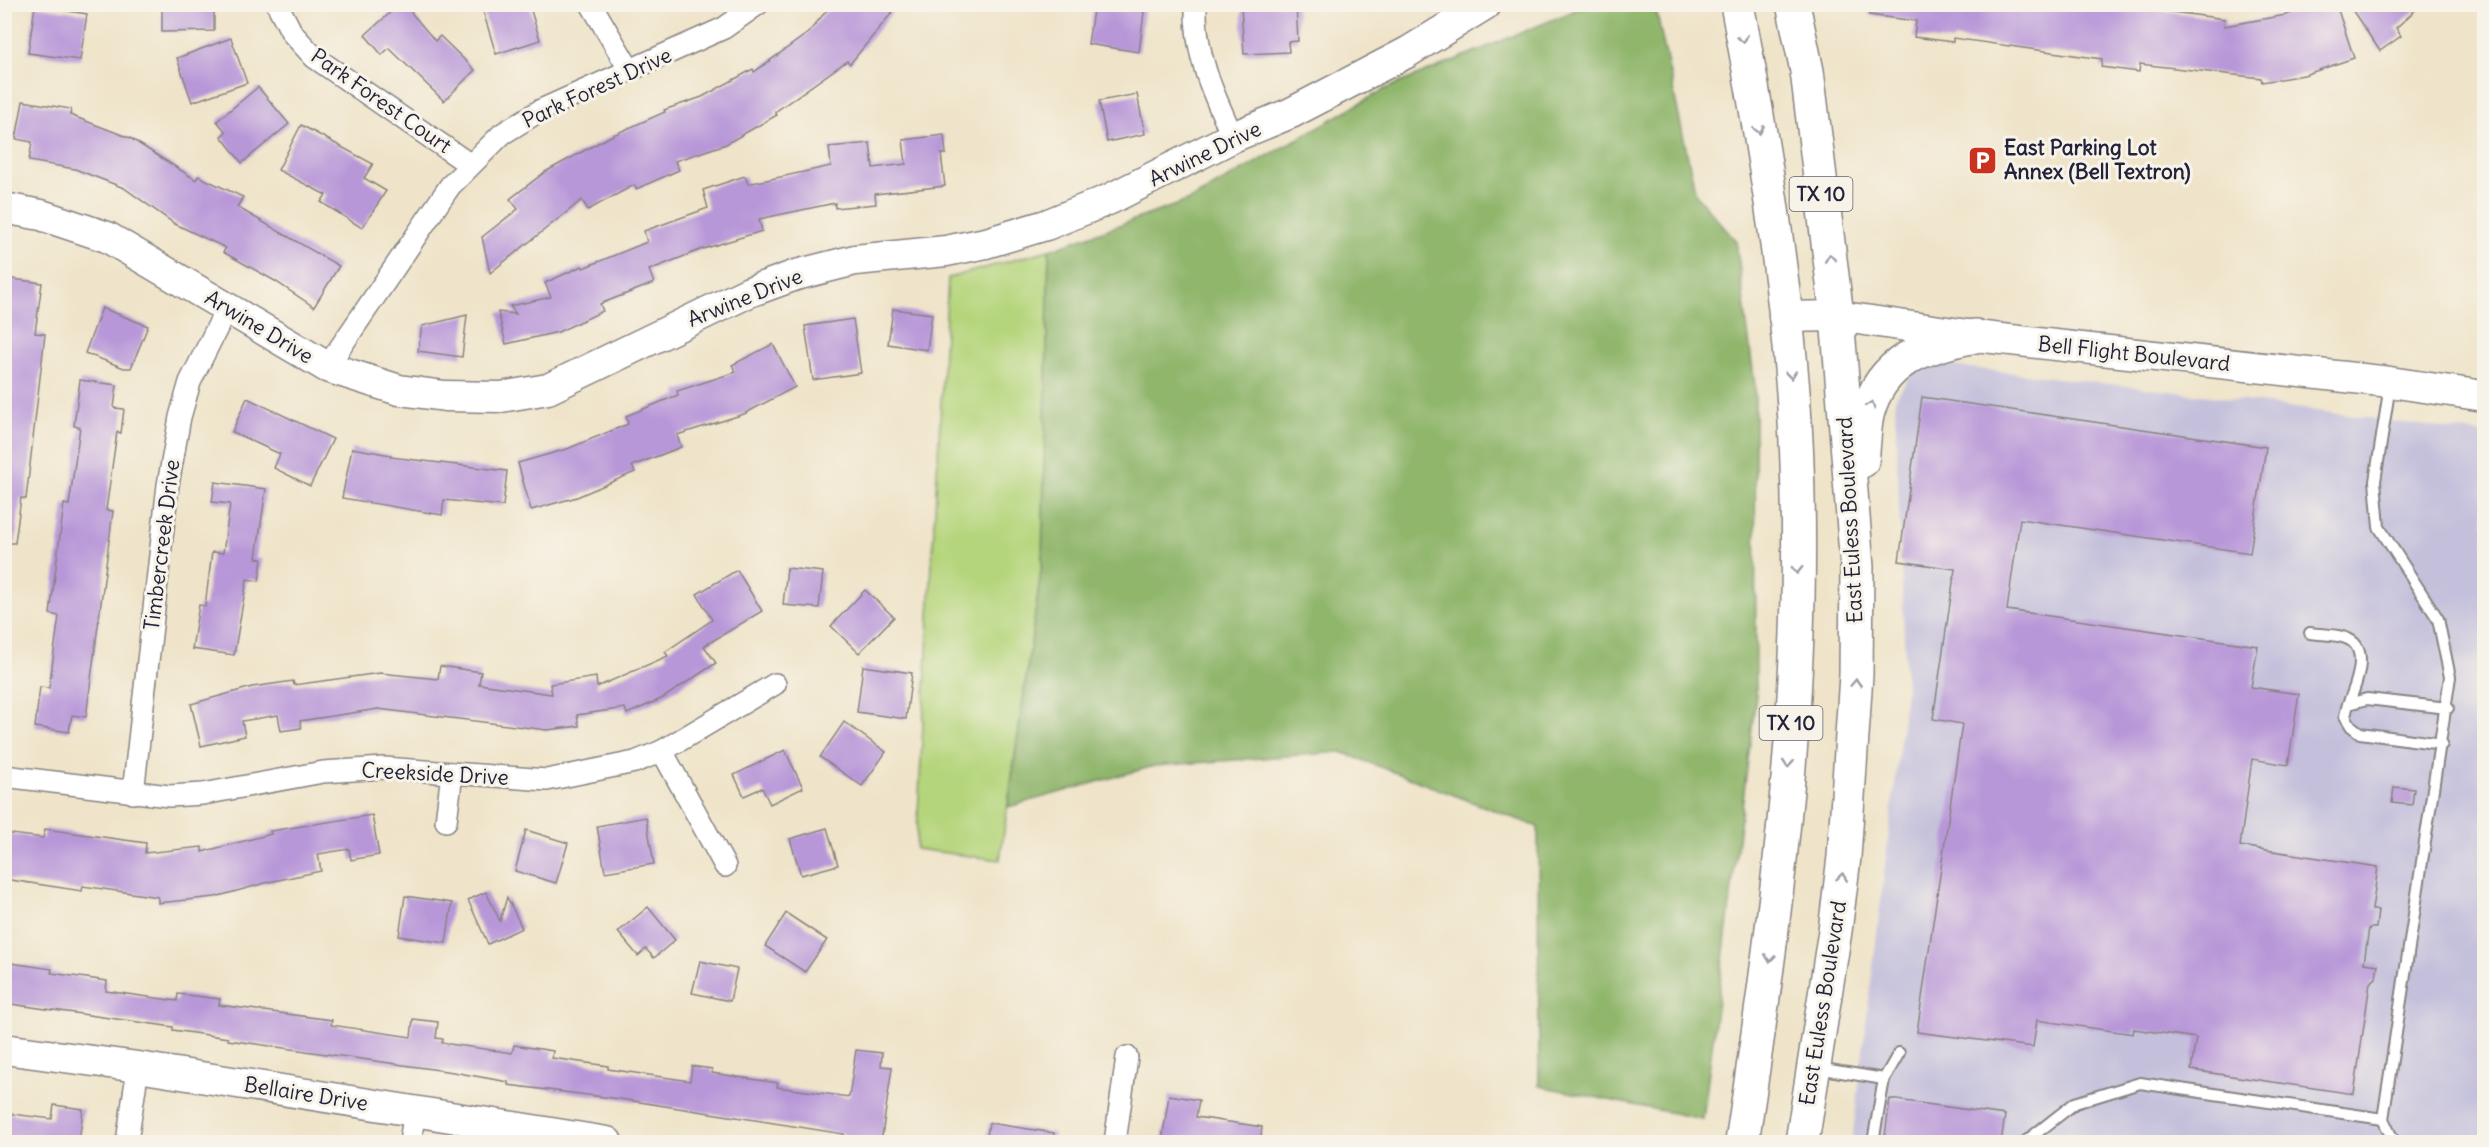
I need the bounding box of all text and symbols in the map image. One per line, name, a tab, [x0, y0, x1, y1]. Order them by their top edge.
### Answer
one-way arrow	[1736, 33, 1749, 43]
street label: Park Forest Drive	[518, 41, 676, 134]
street label: Park Forest Court	[306, 42, 457, 159]
street label: Arwine Drive	[1144, 115, 1265, 192]
one-way arrow	[1753, 126, 1765, 135]
place label: East Parking Lot Annex (Bell Textron)	[2004, 134, 2191, 185]
parking icon: East Parking Lot Annex (Bell Textron)	[1967, 144, 1999, 176]
road number: TX 10	[1790, 177, 1852, 211]
one-way arrow	[1824, 254, 1836, 263]
street label: Arwine Drive	[683, 262, 806, 333]
street label: Arwine Drive	[200, 284, 318, 369]
street label: Bell Flight Boulevard	[2037, 330, 2231, 377]
one-way arrow	[1784, 370, 1797, 379]
one-way arrow	[1864, 400, 1876, 411]
street label: East Euless Boulevard	[1831, 416, 1868, 624]
street label: Timbercreek Drive	[138, 458, 185, 632]
one-way arrow	[1791, 565, 1803, 574]
one-way arrow	[1849, 678, 1862, 687]
road number: TX 10	[1760, 706, 1822, 740]
street label: Creekside Drive	[361, 756, 509, 791]
one-way arrow	[1782, 760, 1795, 769]
one-way arrow	[1835, 872, 1847, 882]
street label: East Euless Boulevard	[1793, 899, 1852, 1107]
one-way arrow	[1764, 954, 1776, 963]
street label: Bellaire Drive	[242, 1070, 370, 1117]

